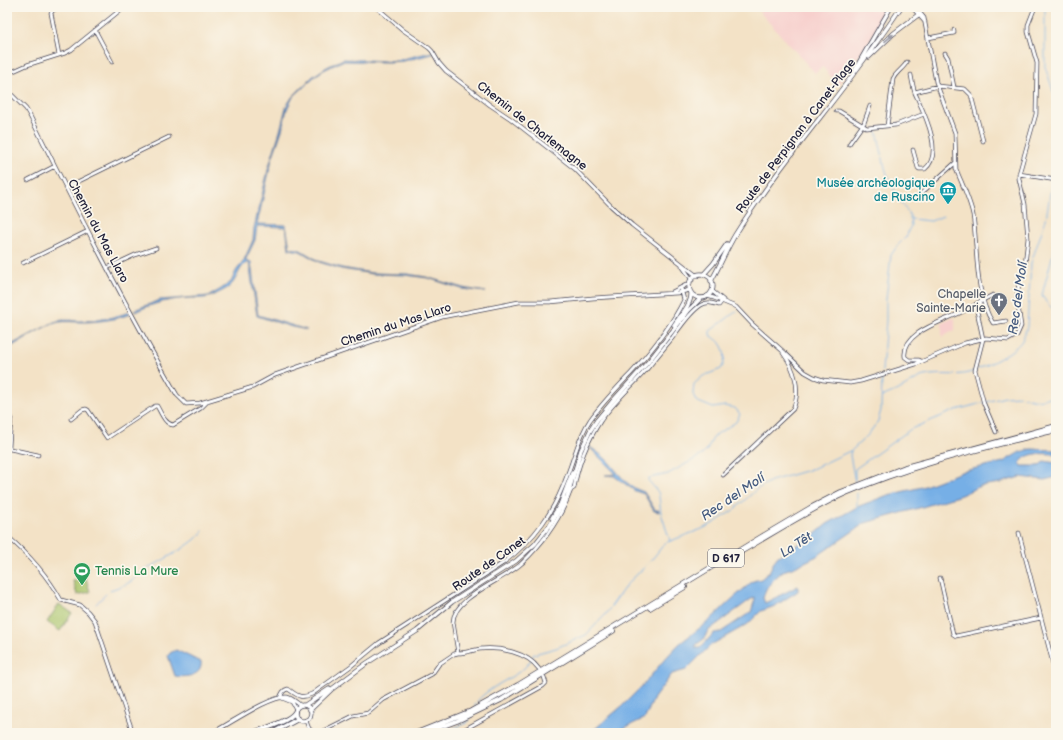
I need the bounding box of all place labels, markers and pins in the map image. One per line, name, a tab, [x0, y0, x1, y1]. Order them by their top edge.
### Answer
place label: Musée archéologique de Ruscino	[817, 176, 935, 205]
museum icon: Musée archéologique de Ruscino	[938, 180, 958, 205]
place label: Chapelle Sainte-Marie	[916, 287, 986, 316]
church icon: Chapelle Sainte-Marie	[989, 291, 1009, 316]
sports icon: Tennis La Mure	[72, 561, 92, 586]
place label: Tennis La Mure	[95, 564, 178, 579]

